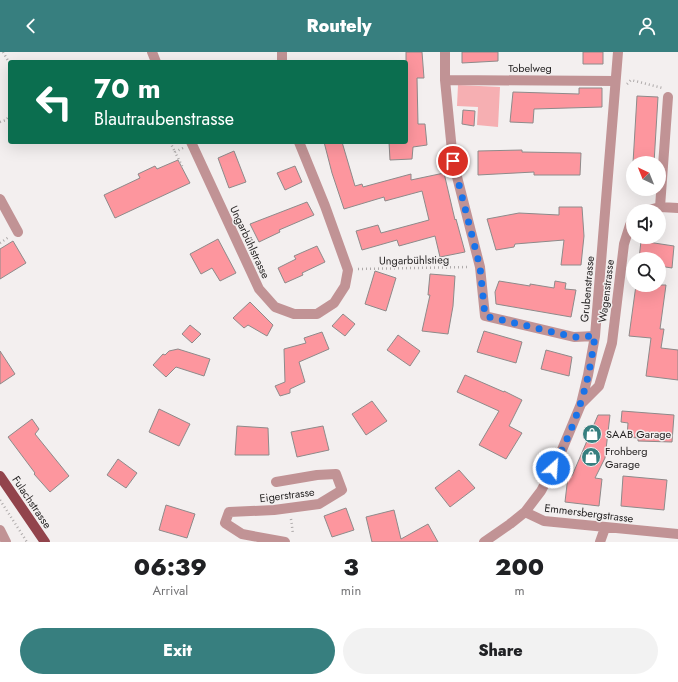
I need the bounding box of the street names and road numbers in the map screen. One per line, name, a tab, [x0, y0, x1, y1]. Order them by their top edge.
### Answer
street label: Tobelweg	[508, 60, 552, 76]
street label: Ungarbühlstrasse	[226, 203, 274, 281]
street label: Ungarbühlstieg	[379, 251, 449, 269]
street label: Grubenstrasse	[576, 255, 598, 323]
street label: Wagenstrasse	[594, 258, 618, 323]
street label: Fulachstrasse	[8, 472, 56, 532]
street label: Eigerstrasse	[259, 484, 316, 506]
street label: Emmersbergstrasse	[544, 500, 635, 526]

